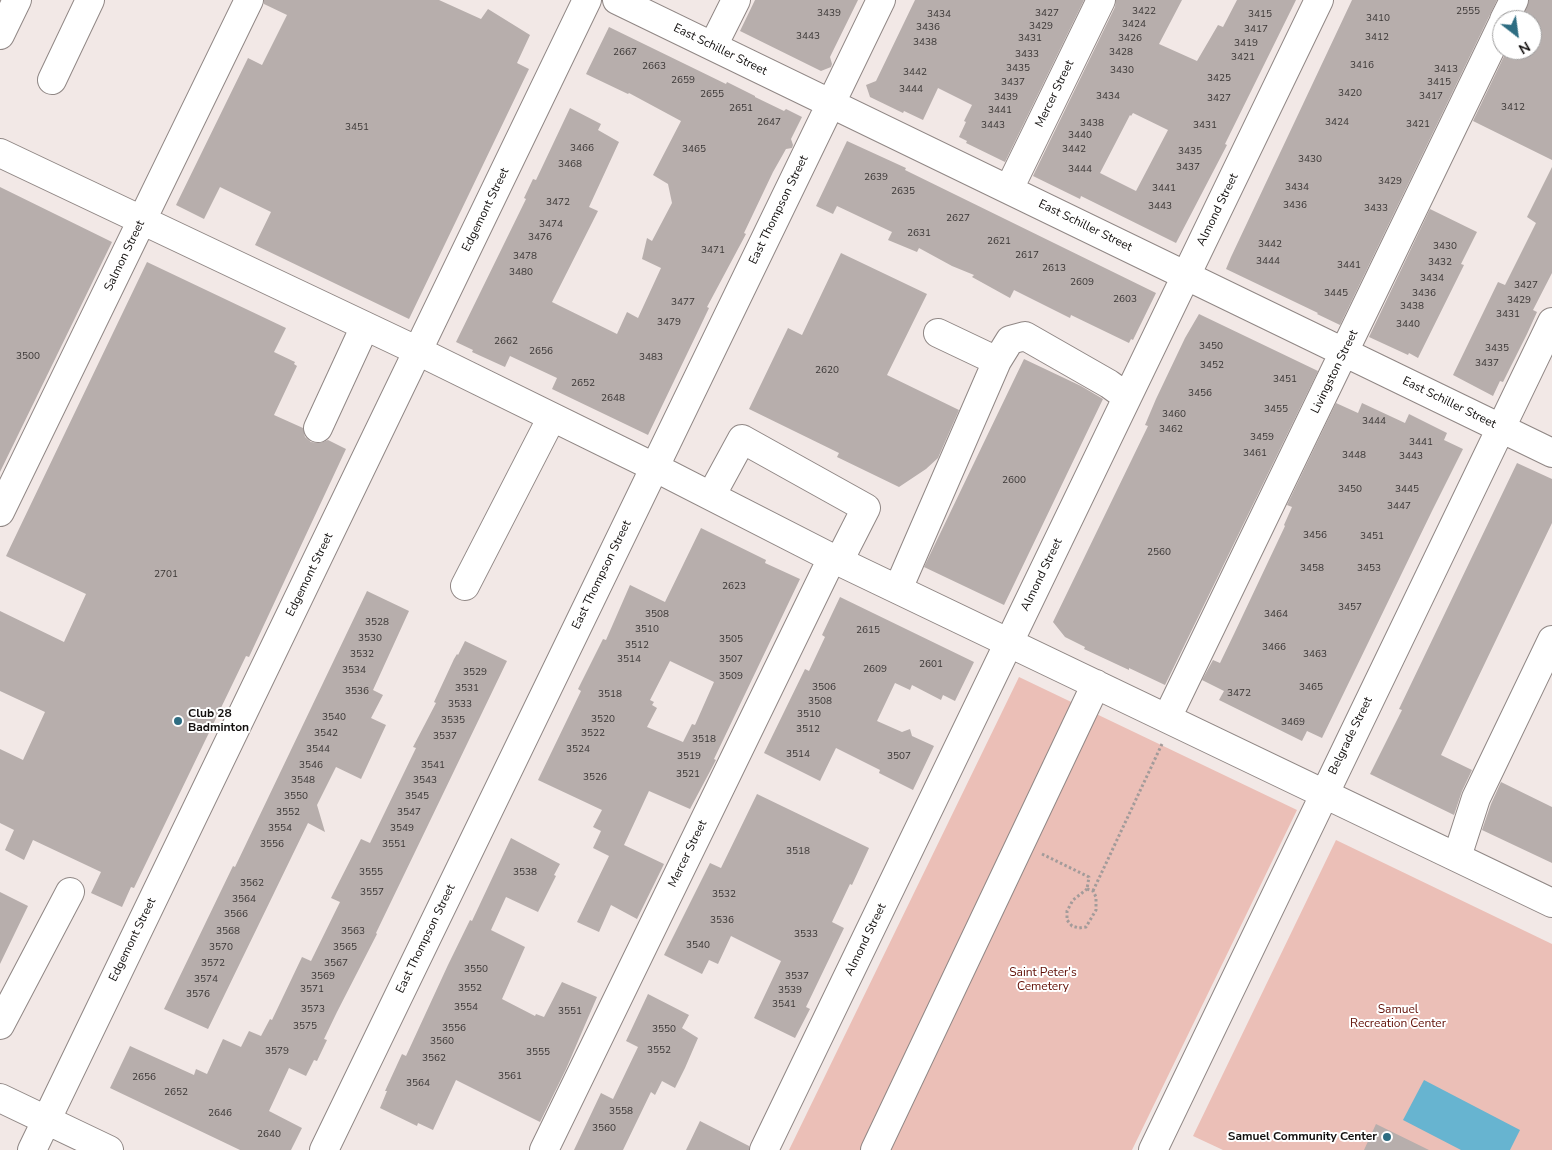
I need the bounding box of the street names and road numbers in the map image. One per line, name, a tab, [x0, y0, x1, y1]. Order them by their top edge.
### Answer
street label: East Schiller Street	[671, 21, 769, 79]
street label: Mercer Street	[1033, 58, 1077, 130]
street label: East Thompson Street	[746, 153, 812, 267]
street label: Edgemont Street	[460, 166, 512, 254]
street label: Almond Street	[1194, 171, 1242, 249]
street label: East Schiller Street	[1036, 197, 1134, 255]
street label: Salmon Street	[102, 218, 148, 294]
street label: Livingston Street	[1309, 328, 1361, 416]
street label: East Schiller Street	[1400, 374, 1498, 432]
street label: East Thompson Street	[569, 518, 635, 632]
street label: Edgemont Street	[284, 531, 336, 619]
street label: Almond Street	[1018, 536, 1066, 614]
street label: Belgrade Street	[1326, 695, 1376, 777]
street label: Mercer Street	[666, 818, 710, 890]
street label: East Thompson Street	[393, 882, 459, 996]
street label: Edgemont Street	[107, 896, 159, 984]
street label: Almond Street	[842, 901, 890, 979]

